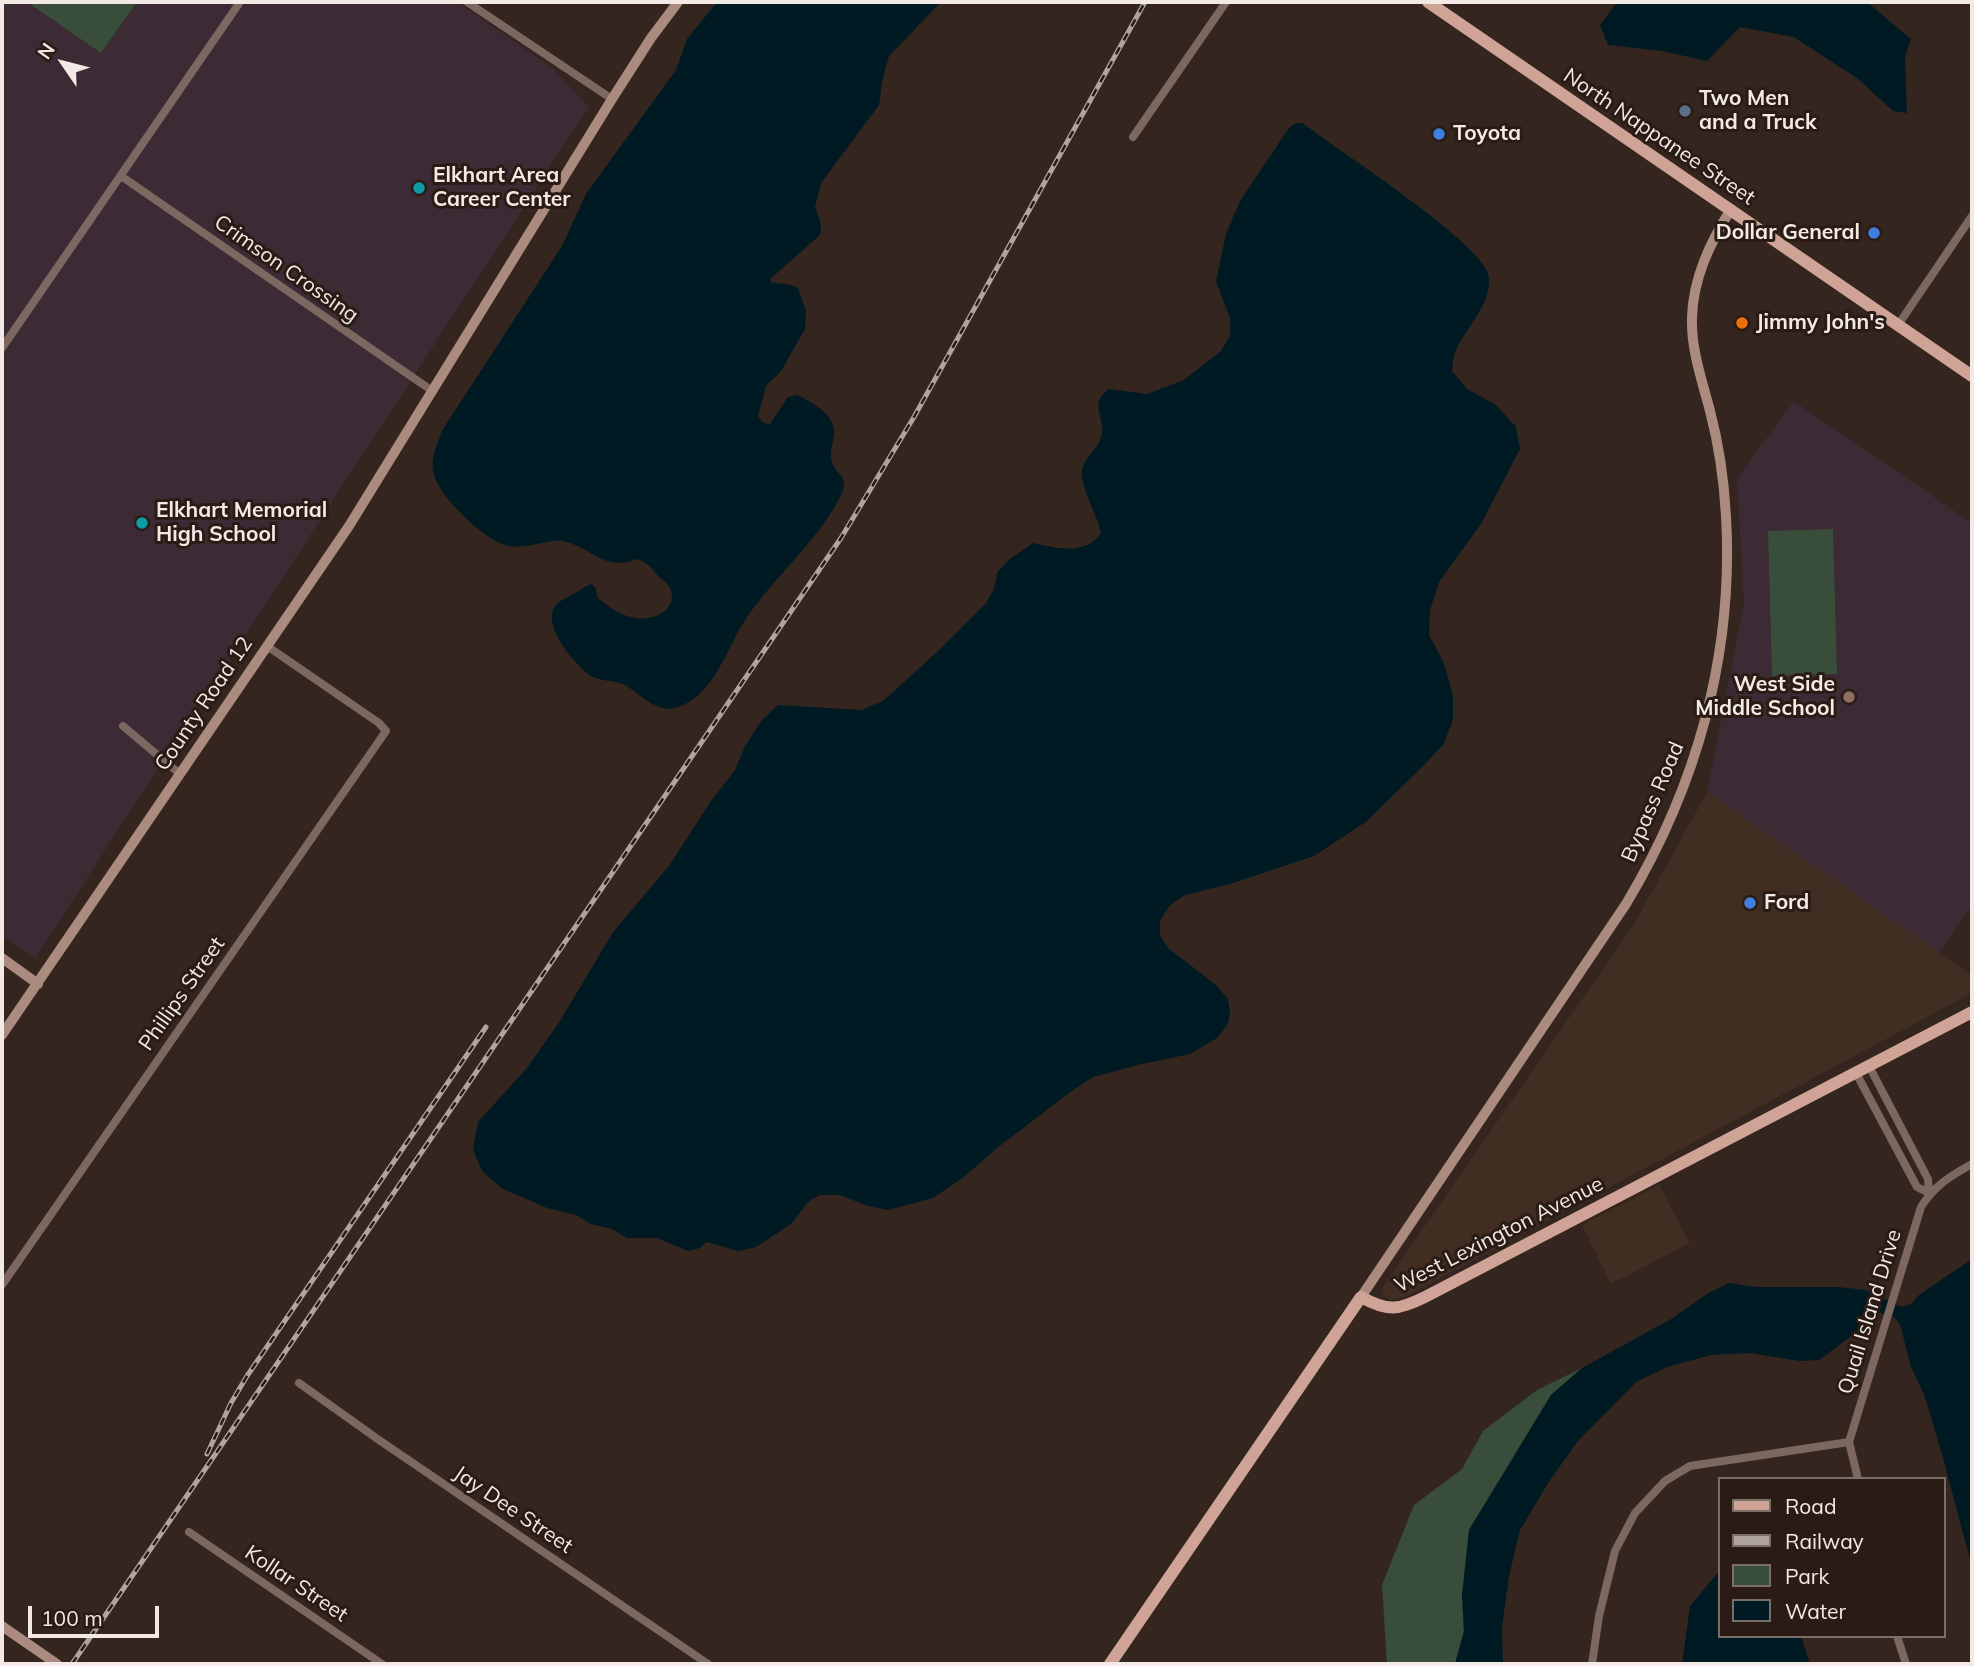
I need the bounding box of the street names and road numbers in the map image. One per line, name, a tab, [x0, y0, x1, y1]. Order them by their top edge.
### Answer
street label: North Nappanee Street	[1558, 63, 1760, 211]
street label: Crimson Crossing	[209, 210, 363, 328]
street label: County Road 12	[150, 632, 258, 776]
street label: Bypass Road	[1616, 738, 1690, 866]
street label: Phillips Street	[134, 932, 230, 1056]
street label: West Lexington Avenue	[1390, 1171, 1608, 1299]
street label: Quail Island Drive	[1833, 1227, 1907, 1397]
street label: Jay Dee Street	[449, 1461, 577, 1559]
street label: Kollar Street	[240, 1540, 352, 1628]

